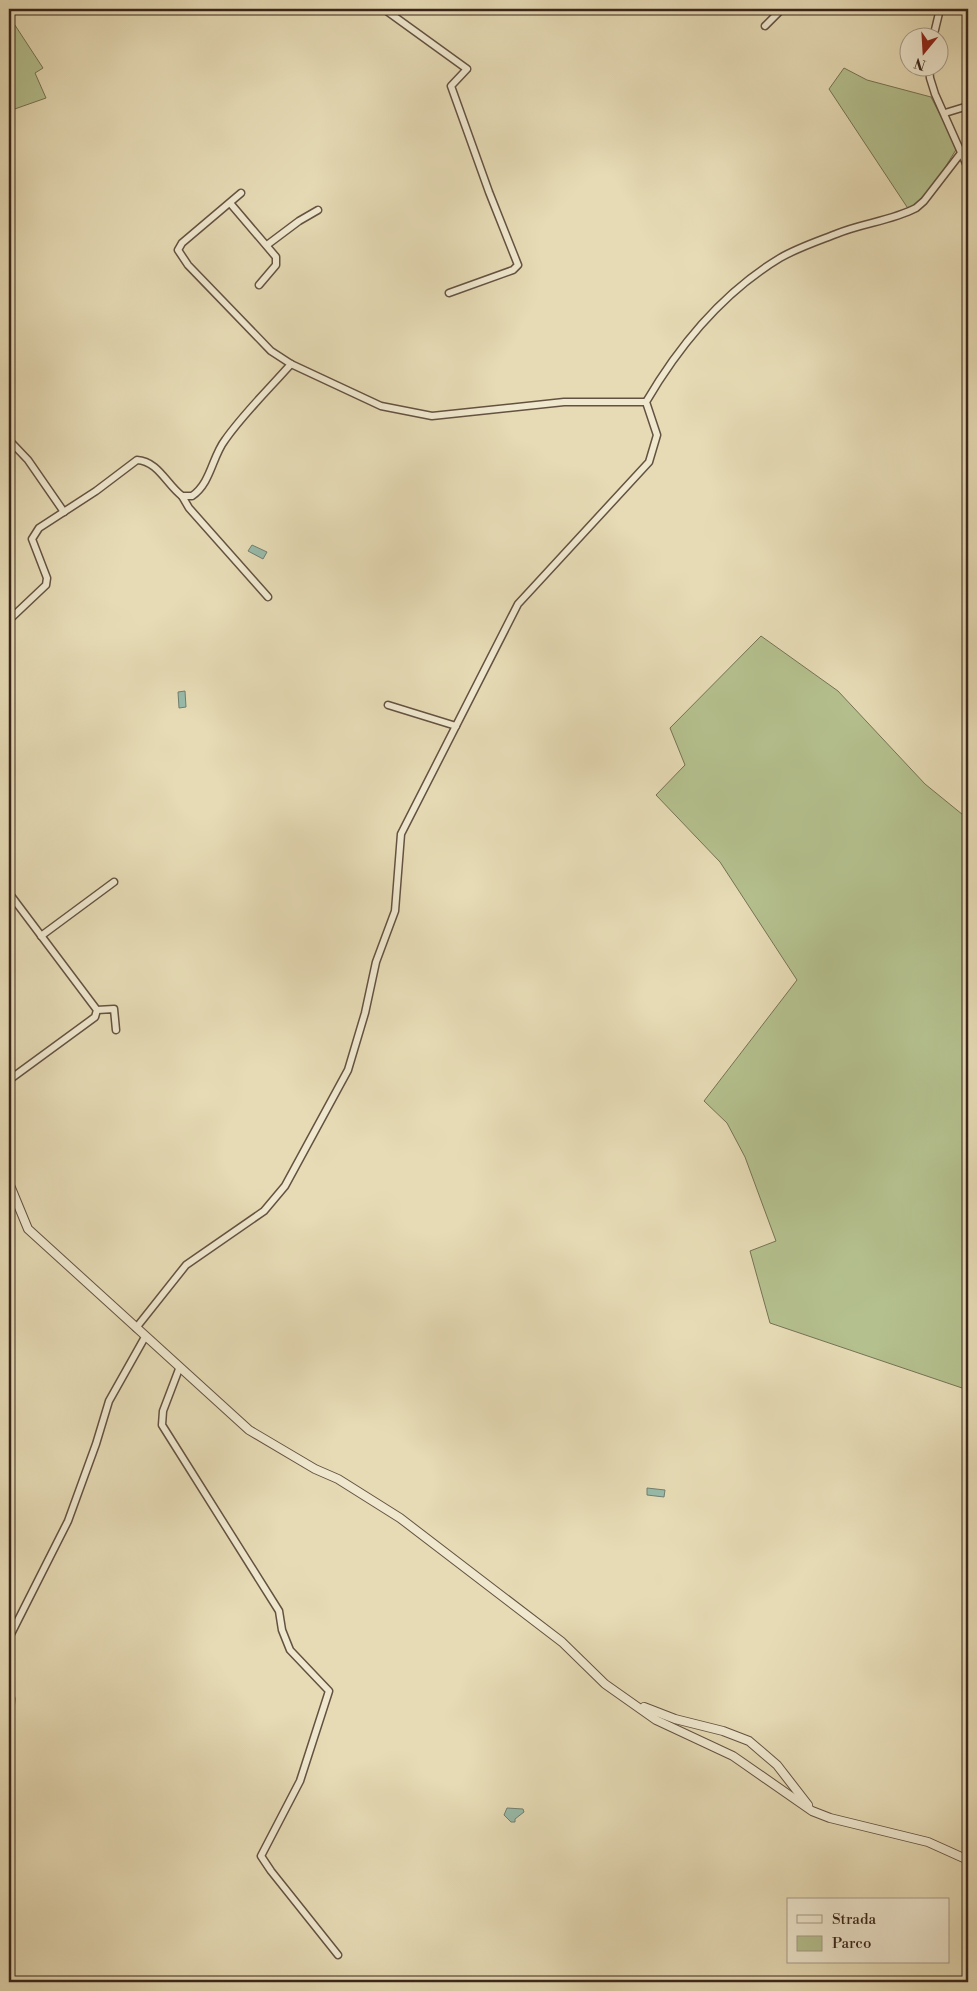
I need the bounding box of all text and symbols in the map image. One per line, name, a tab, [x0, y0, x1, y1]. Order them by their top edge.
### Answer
north arrow	[900, 28, 950, 78]
text: N	[912, 53, 928, 74]
legend	[787, 1898, 950, 1964]
text: Strada	[832, 1910, 876, 1929]
text: Parco	[832, 1934, 871, 1953]

